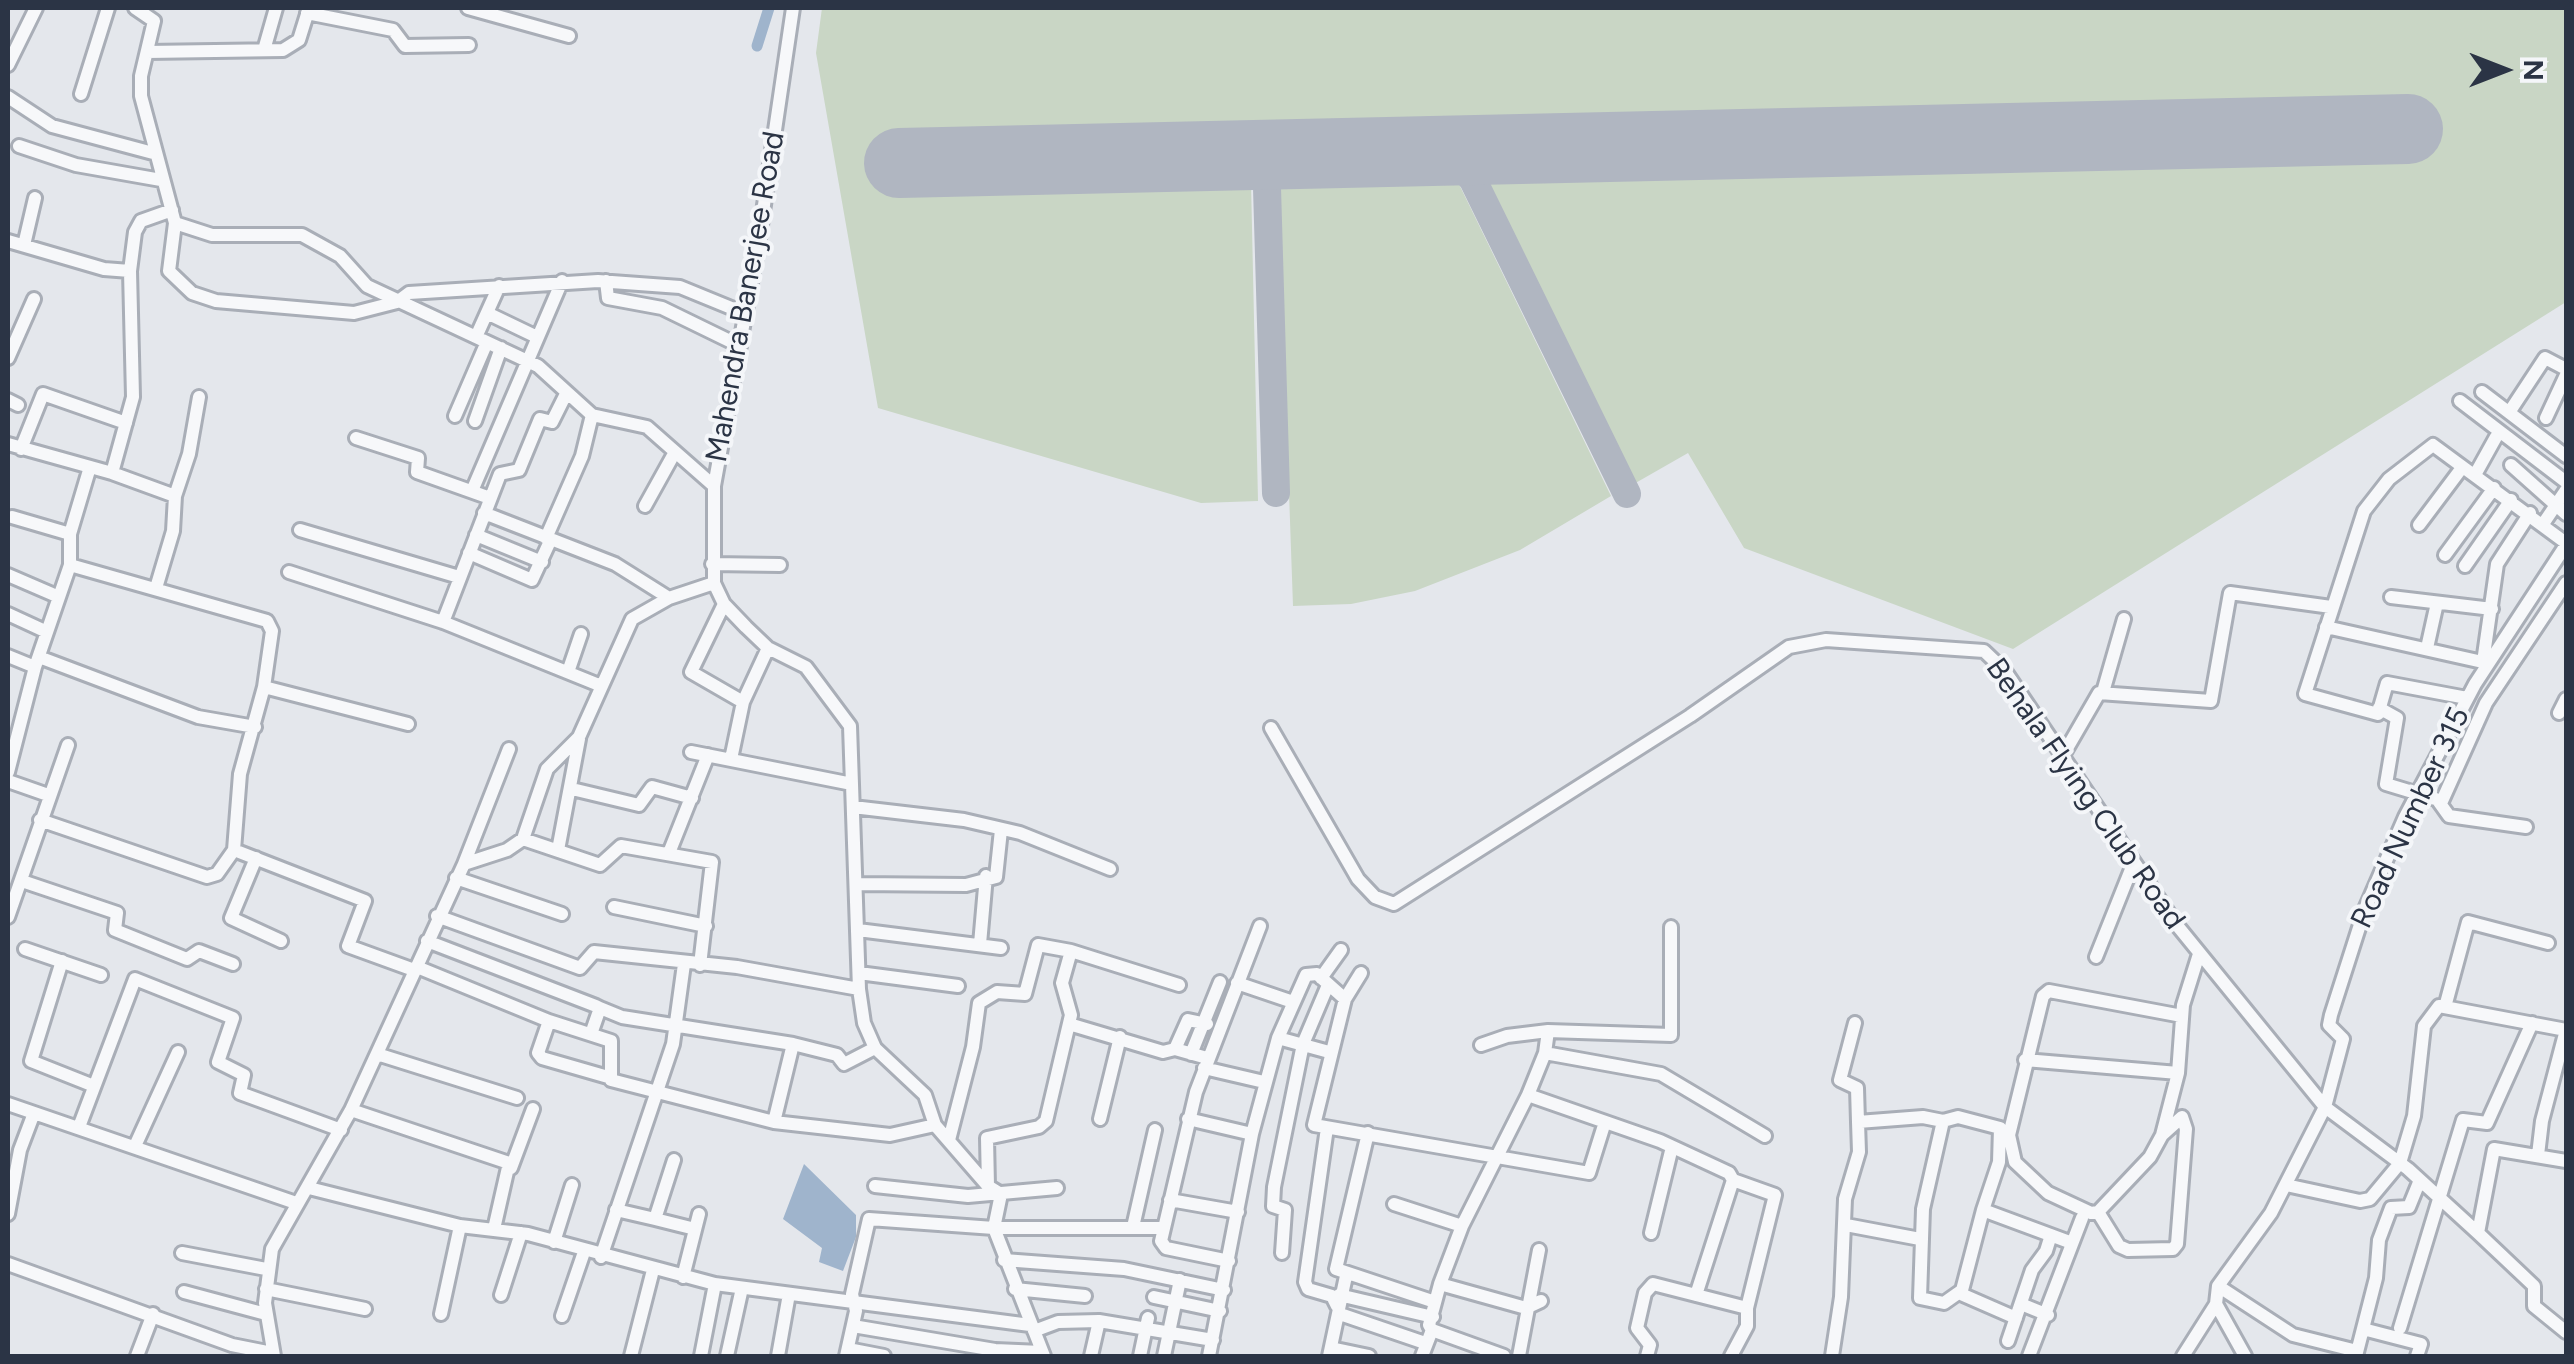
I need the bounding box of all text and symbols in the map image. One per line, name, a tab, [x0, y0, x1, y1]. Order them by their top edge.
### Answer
north arrow	[2454, 20, 2554, 120]
text: N	[2517, 59, 2551, 81]
street label: Mahendra Banerjee Road	[699, 129, 793, 465]
street label: Behala Flying Club Road	[1978, 652, 2192, 936]
street label: Road Number 315	[2344, 702, 2478, 934]

